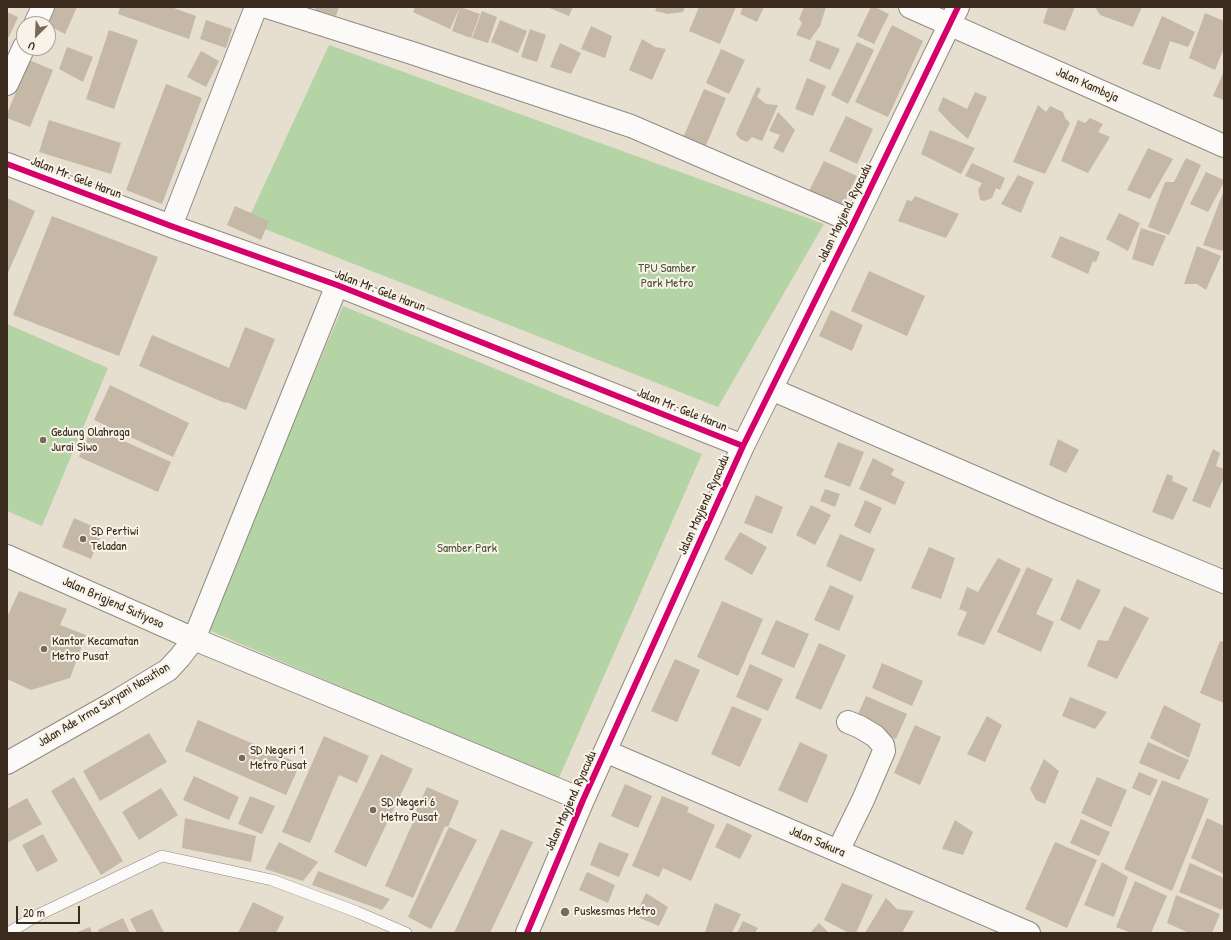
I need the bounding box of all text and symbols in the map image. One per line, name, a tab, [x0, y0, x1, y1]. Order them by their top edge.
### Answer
north arrow	[16, 16, 56, 56]
text: U	[26, 38, 37, 54]
street label: Jalan Kamboja	[1053, 64, 1121, 106]
street label: Jalan Mr. Gele Harun	[28, 153, 124, 203]
street label: Jalan Mayjend. Ryacudu	[814, 161, 876, 265]
park label: TPU Samber Park Metro	[638, 261, 696, 292]
street label: Jalan Mr. Gele Harun	[332, 266, 428, 316]
street label: Jalan Mr. Gele Harun	[635, 385, 729, 435]
place label: Gedung Olahraga Jurai Siwo	[51, 425, 130, 456]
marker: Gedung Olahraga Jurai Siwo	[38, 435, 48, 445]
street label: Jalan Mayjend. Ryacudu	[675, 453, 733, 557]
place label: SD Pertiwi Teladan	[91, 524, 139, 555]
marker: SD Pertiwi Teladan	[78, 534, 88, 544]
park label: Samber Park	[437, 541, 497, 557]
street label: Jalan Brigjend Sutiyoso	[60, 574, 166, 632]
place label: Kantor Kecamatan Metro Pusat	[52, 634, 139, 665]
marker: Kantor Kecamatan Metro Pusat	[39, 644, 49, 654]
street label: Jalan Ade Irma Suryani Nasution	[35, 659, 173, 751]
place label: SD Negeri 1 Metro Pusat	[250, 743, 307, 774]
street label: Jalan Mayjend. Ryacudu	[542, 749, 600, 853]
marker: SD Negeri 1 Metro Pusat	[237, 753, 247, 763]
place label: SD Negeri 6 Metro Pusat	[381, 795, 438, 826]
marker: SD Negeri 6 Metro Pusat	[368, 805, 378, 815]
street label: Jalan Sakura	[787, 823, 847, 861]
scale bar	[18, 898, 82, 924]
text: 20 m	[23, 904, 45, 921]
place label: Puskesmas Metro	[574, 904, 656, 920]
marker: Puskesmas Metro	[559, 906, 571, 918]

